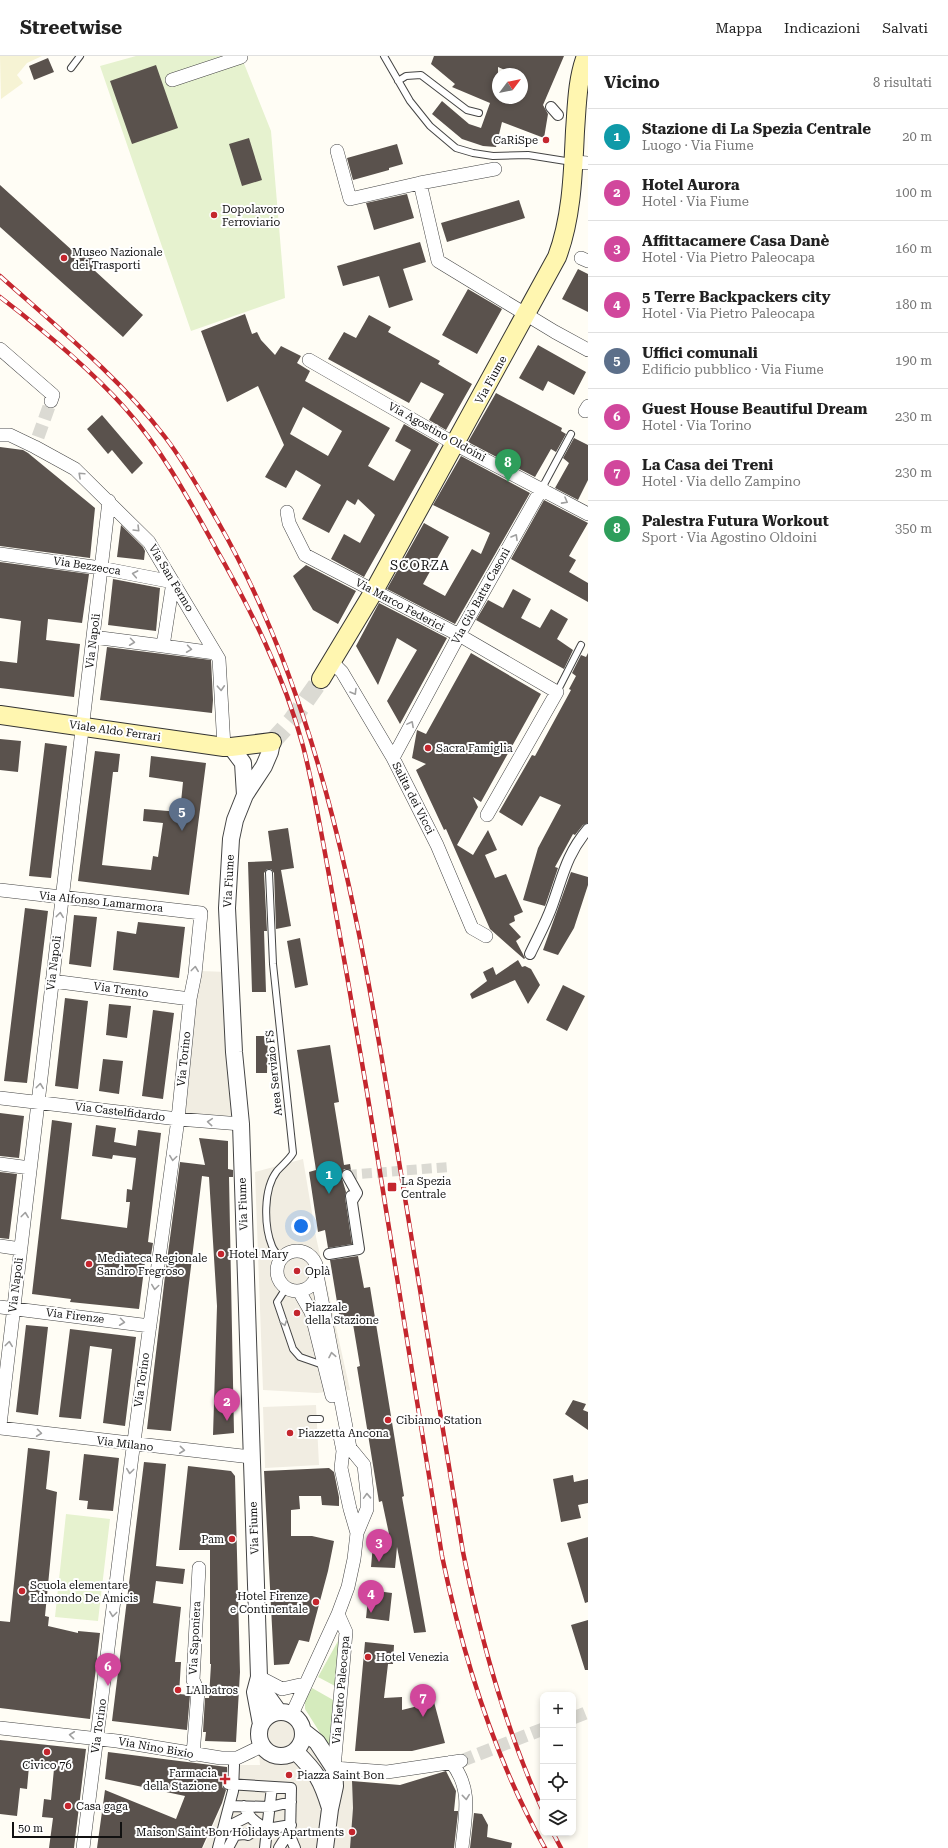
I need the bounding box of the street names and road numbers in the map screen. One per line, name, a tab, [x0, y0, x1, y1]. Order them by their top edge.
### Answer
street label: Via Fiume	[472, 354, 510, 406]
street label: Via Agostino Oldoini	[386, 400, 489, 465]
street label: Via San Fermo	[146, 542, 196, 614]
street label: Via Giò Batta Casoni	[449, 545, 513, 646]
street label: Via Bezzecca	[52, 554, 122, 578]
street label: Via Marco Federici	[353, 576, 447, 634]
street label: Via Napoli	[83, 612, 103, 669]
street label: Viale Aldo Ferrari	[68, 718, 162, 744]
street label: Salita dei Vicci	[389, 760, 437, 837]
street label: Via Fiume	[221, 854, 237, 908]
street label: Via Alfonso Lamarmora	[38, 889, 164, 915]
street label: Via Napoli	[44, 934, 64, 991]
street label: Via Trento	[93, 980, 150, 1000]
street label: Area Servizio FS	[263, 1029, 285, 1117]
street label: Via Torino	[175, 1031, 193, 1087]
street label: Via Castelfidardo	[74, 1100, 166, 1124]
street label: Via Fiume	[236, 1177, 250, 1231]
street label: Via Napoli	[6, 1256, 26, 1313]
street label: Via Firenze	[45, 1306, 105, 1326]
street label: Via Torino	[132, 1352, 152, 1408]
street label: Via Milano	[96, 1434, 154, 1454]
street label: Via Fiume	[247, 1501, 261, 1555]
street label: Via Saponiera	[187, 1601, 203, 1675]
street label: Via Pietro Paleocapa	[330, 1635, 352, 1745]
street label: Via Torino	[89, 1698, 109, 1754]
street label: Via Nino Bixio	[117, 1735, 195, 1761]

